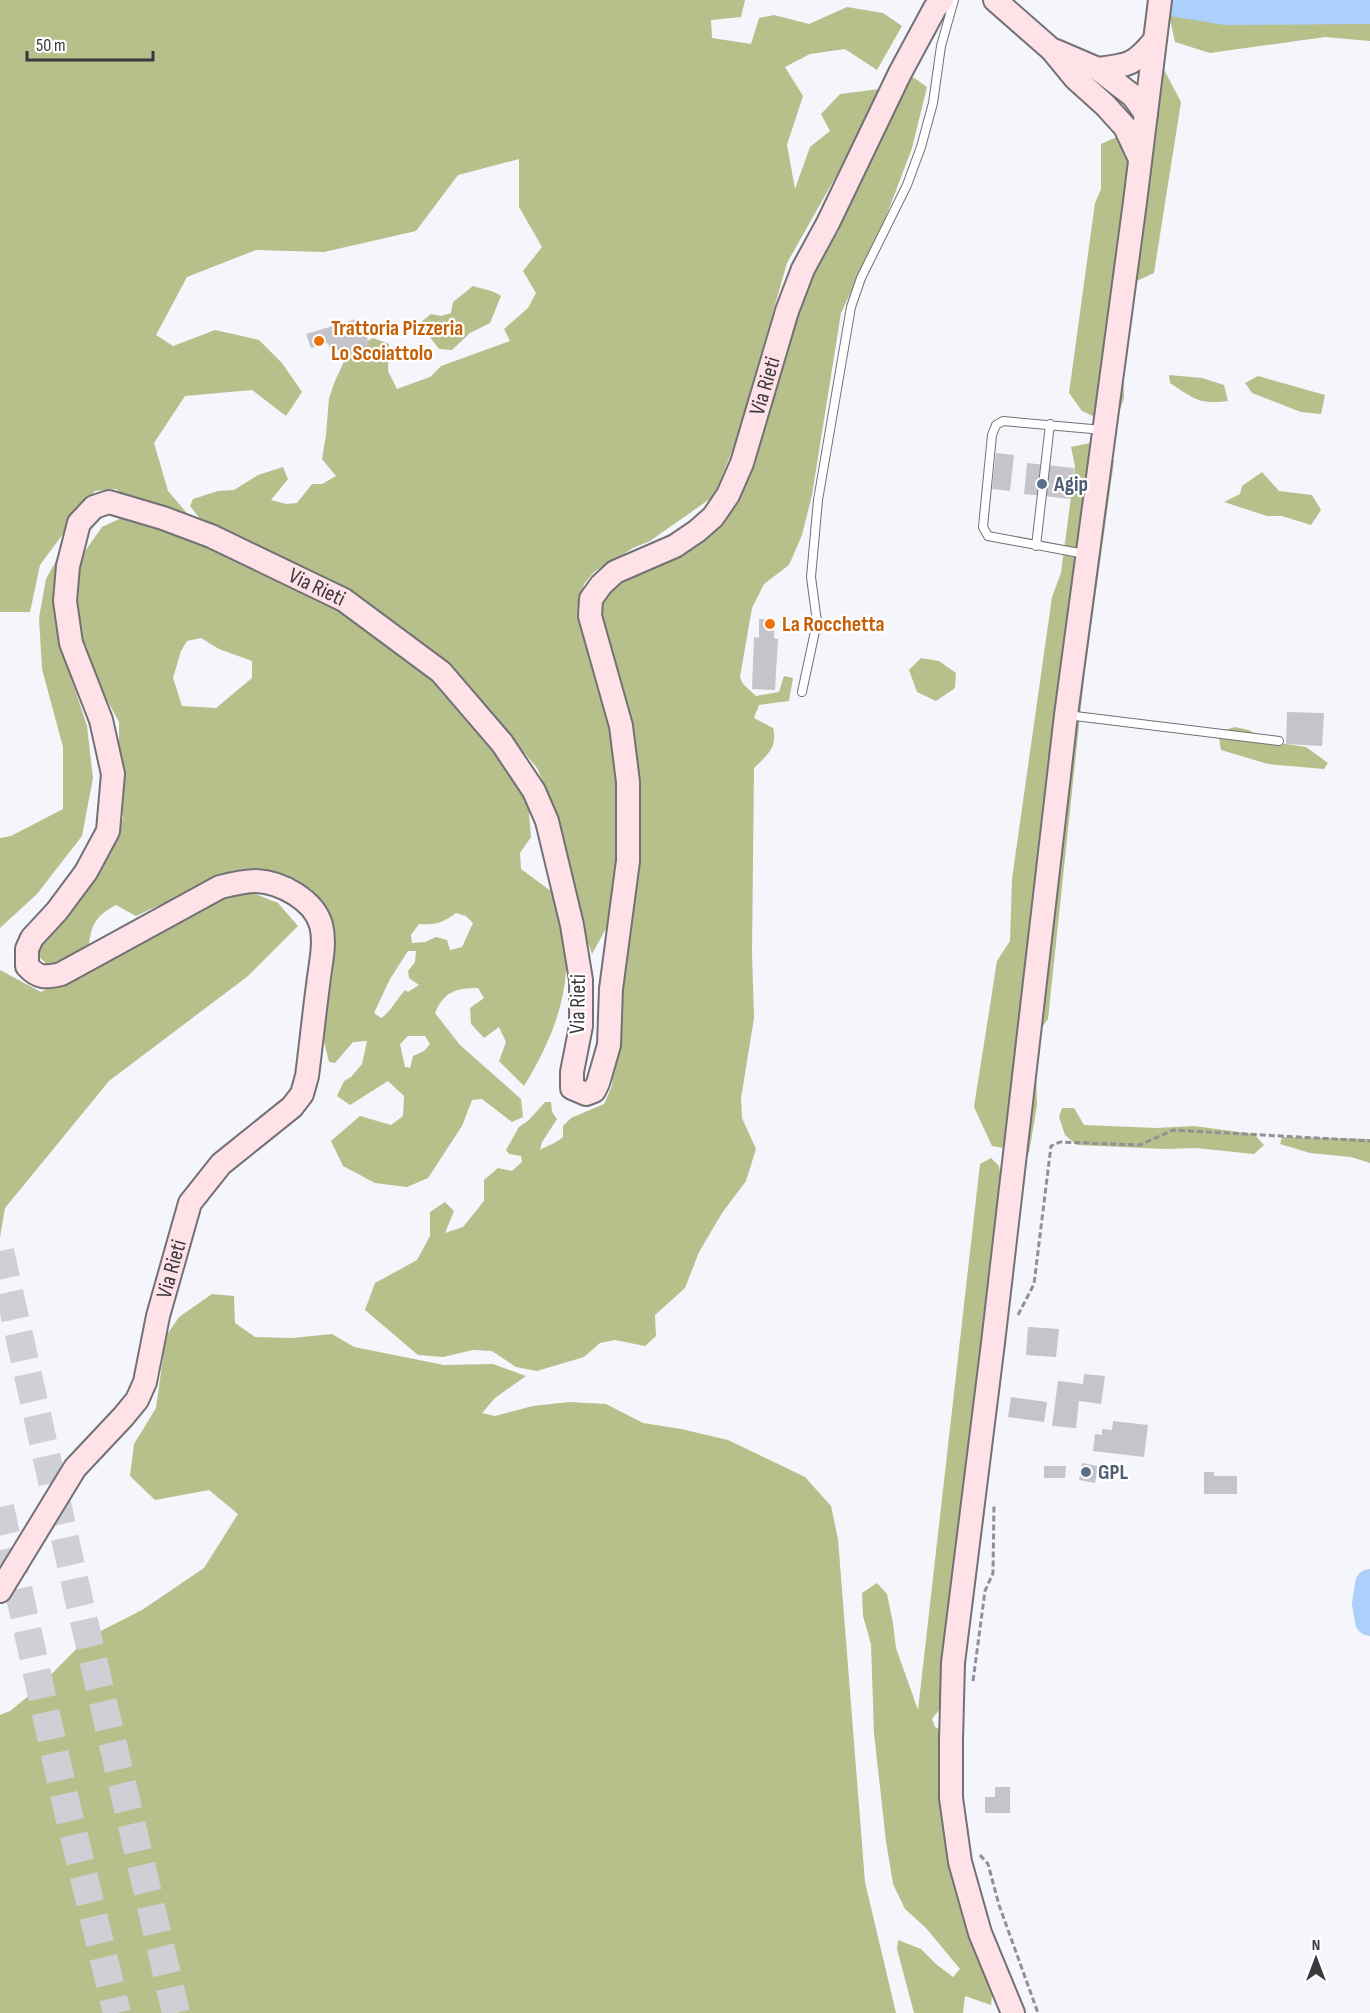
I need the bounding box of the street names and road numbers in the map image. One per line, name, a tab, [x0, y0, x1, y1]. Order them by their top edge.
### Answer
street label: Via Rieti	[743, 353, 786, 418]
street label: Via Rieti	[284, 562, 350, 612]
street label: Via Rieti	[564, 974, 592, 1034]
street label: Via Rieti	[150, 1236, 192, 1301]

